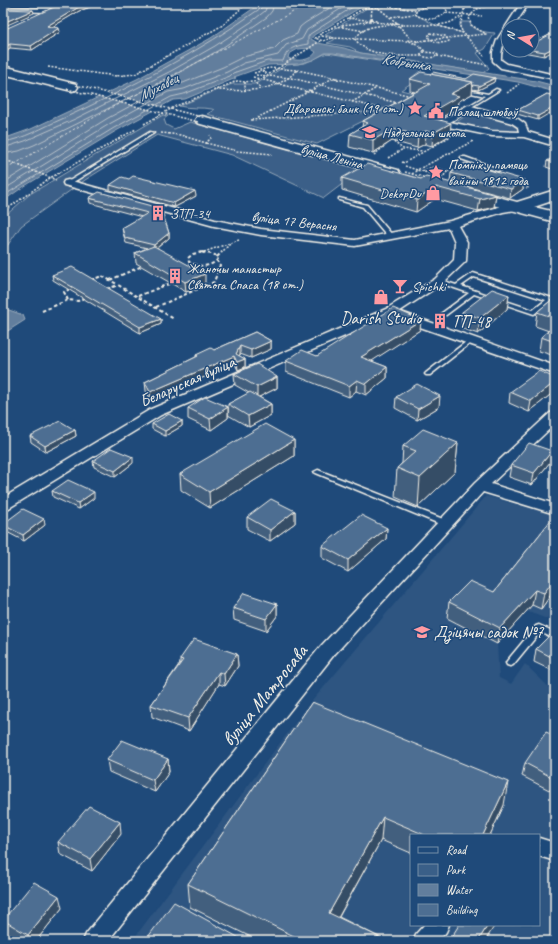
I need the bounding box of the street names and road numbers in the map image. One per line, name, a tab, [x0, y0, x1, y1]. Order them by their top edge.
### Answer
street label: вуліца Леніна	[299, 140, 366, 173]
street label: вуліца 17 Верасня	[251, 208, 338, 235]
street label: Беларуская вуліца	[136, 350, 240, 412]
street label: вуліца Матросава	[216, 638, 314, 751]

